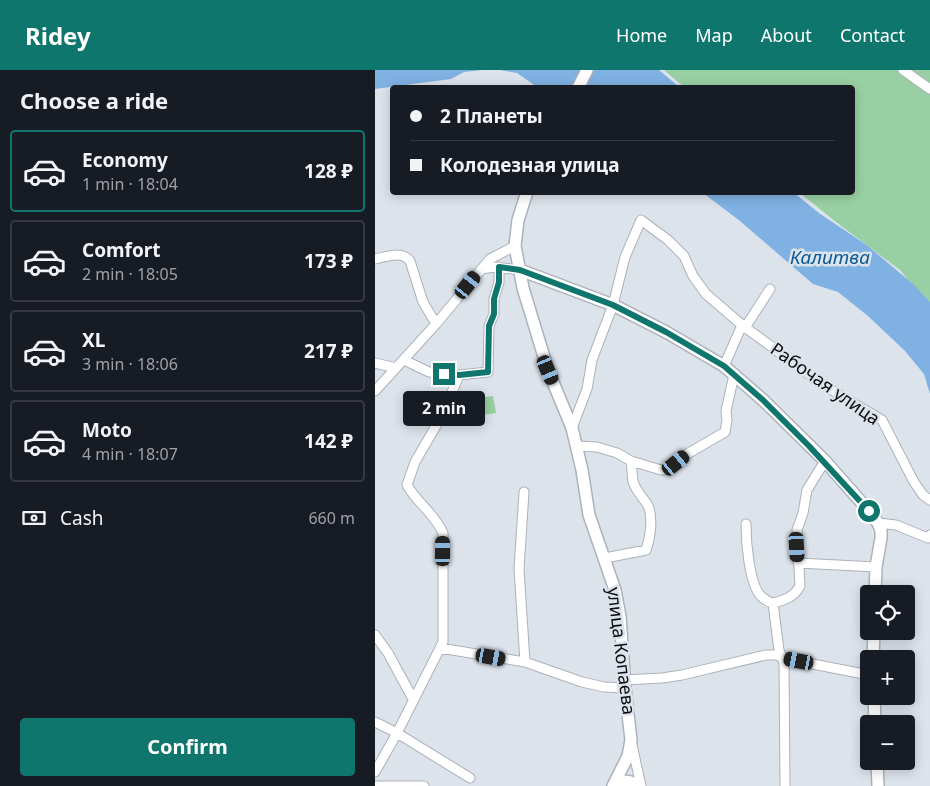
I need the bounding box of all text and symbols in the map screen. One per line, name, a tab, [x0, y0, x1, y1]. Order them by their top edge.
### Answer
text: Ridey	[25, 19, 91, 52]
text: Home	[616, 23, 667, 47]
text: Map	[695, 23, 733, 47]
text: About	[761, 23, 812, 47]
text: Contact	[840, 23, 905, 47]
text: Choose a ride	[20, 85, 168, 115]
text: 2 Планеты	[440, 103, 543, 129]
text: Economy	[82, 147, 168, 173]
icon: car	[22, 149, 67, 194]
text: Колодезная улица	[440, 152, 619, 178]
text: 128 ₽	[304, 158, 353, 184]
text: 1 min · 18:04	[82, 173, 178, 195]
text: Comfort	[82, 237, 161, 263]
icon: car	[22, 239, 67, 284]
water label: Калитва	[790, 244, 870, 270]
text: 173 ₽	[304, 248, 353, 274]
text: 2 min · 18:05	[82, 263, 178, 285]
car	[452, 269, 483, 301]
text: XL	[82, 327, 105, 353]
icon: car	[22, 329, 67, 374]
street label: Рабочая улица	[766, 337, 885, 430]
text: 217 ₽	[304, 338, 353, 364]
text: 3 min · 18:06	[82, 353, 178, 375]
car	[535, 353, 560, 387]
route end	[433, 363, 455, 385]
callout: 2 min	[403, 392, 485, 426]
text: 2 min	[422, 397, 466, 419]
text: Moto	[82, 417, 132, 443]
icon: car	[22, 419, 67, 464]
text: 142 ₽	[304, 428, 353, 454]
text: 4 min · 18:07	[82, 443, 178, 465]
car	[659, 448, 692, 478]
route start	[858, 500, 880, 522]
icon: cash	[20, 504, 48, 532]
text: Cash	[60, 505, 104, 531]
text: 660 m	[308, 507, 355, 529]
car	[788, 532, 805, 562]
car	[435, 536, 450, 566]
map controls	[860, 585, 915, 770]
button: locate	[860, 585, 915, 640]
street label: улица Копаева	[602, 586, 642, 716]
car	[474, 647, 507, 667]
button: +	[860, 650, 915, 705]
car	[782, 651, 815, 671]
button: −	[860, 715, 915, 770]
button: Confirm	[20, 718, 355, 776]

